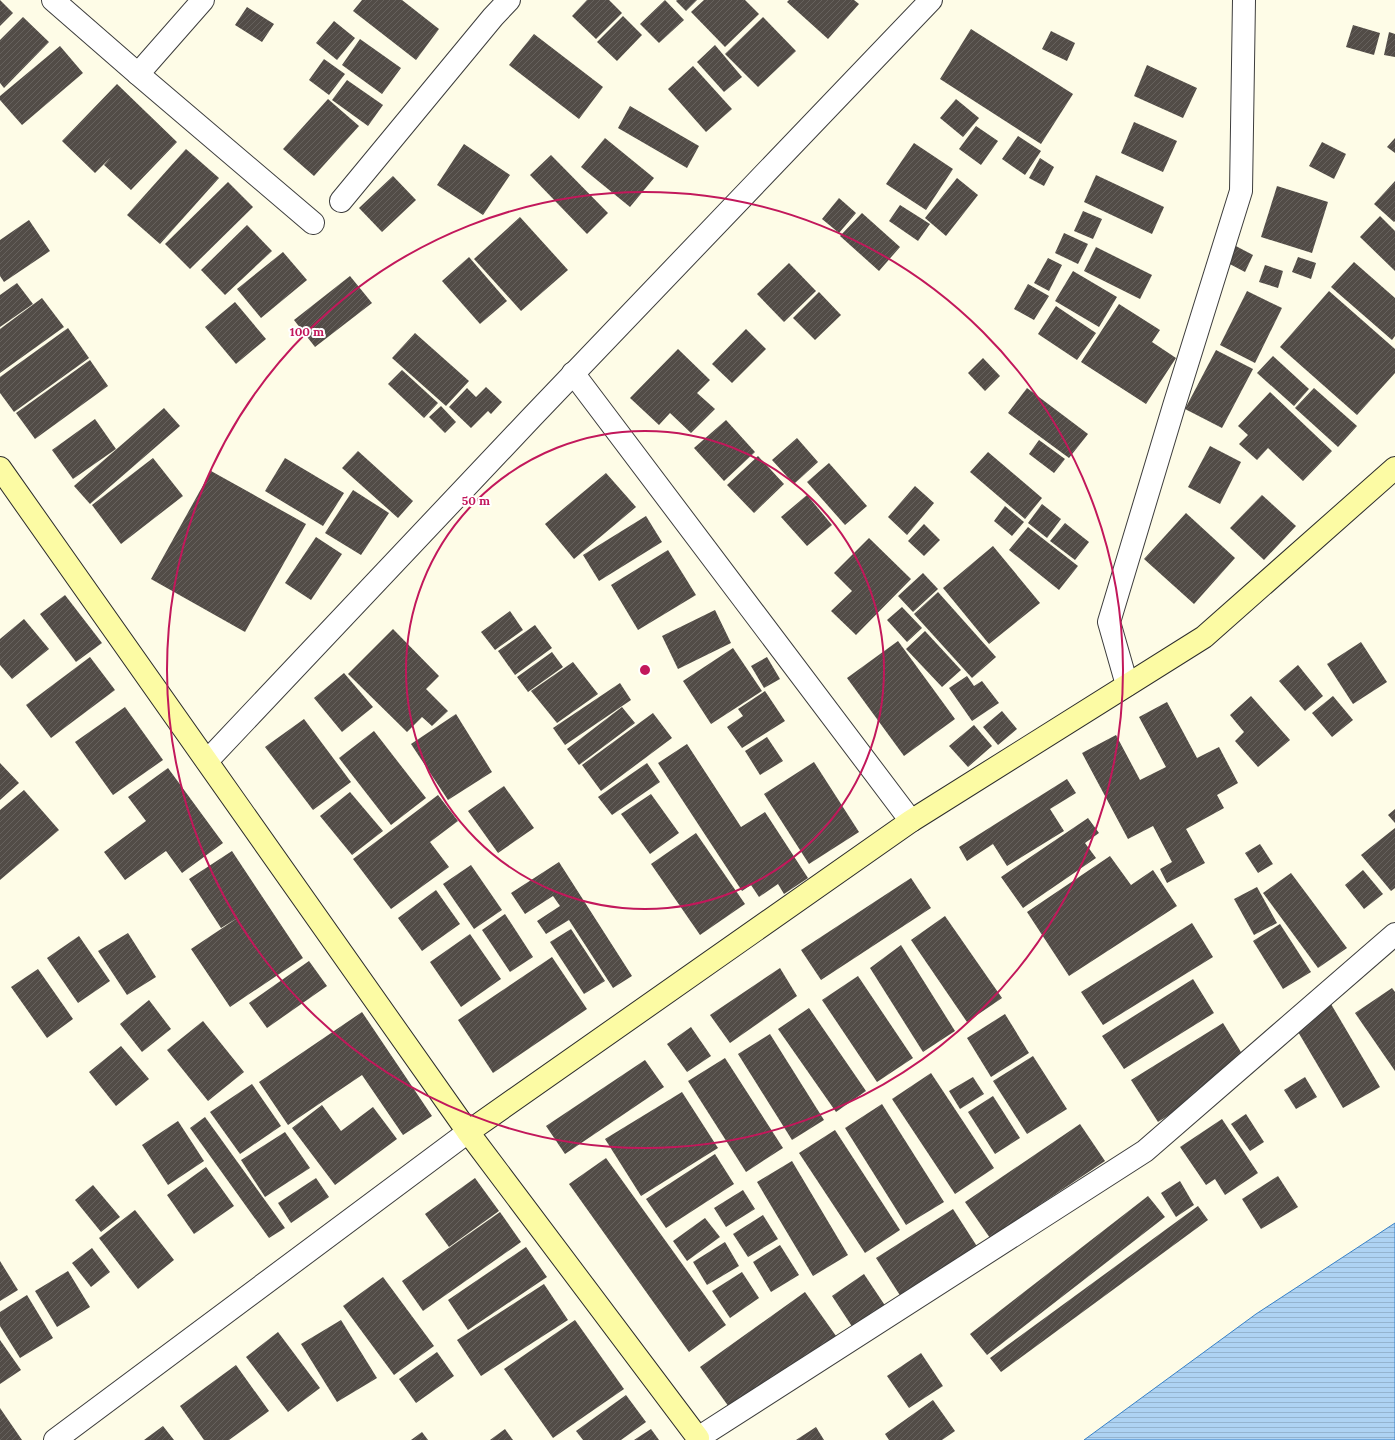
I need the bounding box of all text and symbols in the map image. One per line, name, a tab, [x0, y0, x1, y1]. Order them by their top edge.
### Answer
text: 100 m	[290, 324, 324, 339]
text: 50 m	[462, 493, 490, 508]
centre of rings	[638, 663, 652, 677]

